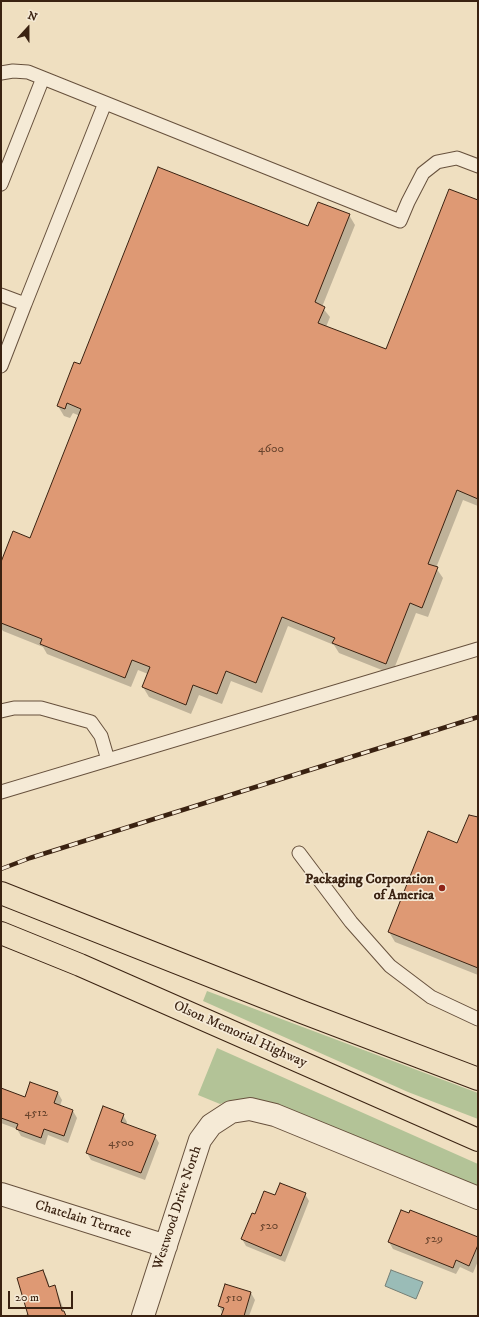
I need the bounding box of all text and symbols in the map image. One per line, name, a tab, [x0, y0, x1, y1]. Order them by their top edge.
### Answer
north arrow	[8, 8, 48, 48]
text: N	[26, 9, 39, 25]
house number: 4600	[258, 443, 284, 457]
place label: Packaging Corporation of America	[305, 872, 434, 904]
marker: Packaging Corporation of America	[437, 883, 447, 893]
street label: Olson Memorial Highway	[171, 998, 309, 1072]
house number: 4512	[24, 1107, 48, 1121]
house number: 4500	[108, 1137, 134, 1151]
street label: Westwood Drive North	[150, 1144, 206, 1272]
street label: Chatelain Terrace	[33, 1197, 133, 1243]
house number: 520	[260, 1220, 278, 1234]
house number: 529	[425, 1233, 443, 1247]
scale bar	[10, 1283, 75, 1309]
text: 20 m	[15, 1290, 39, 1305]
house number: 510	[226, 1292, 242, 1306]

